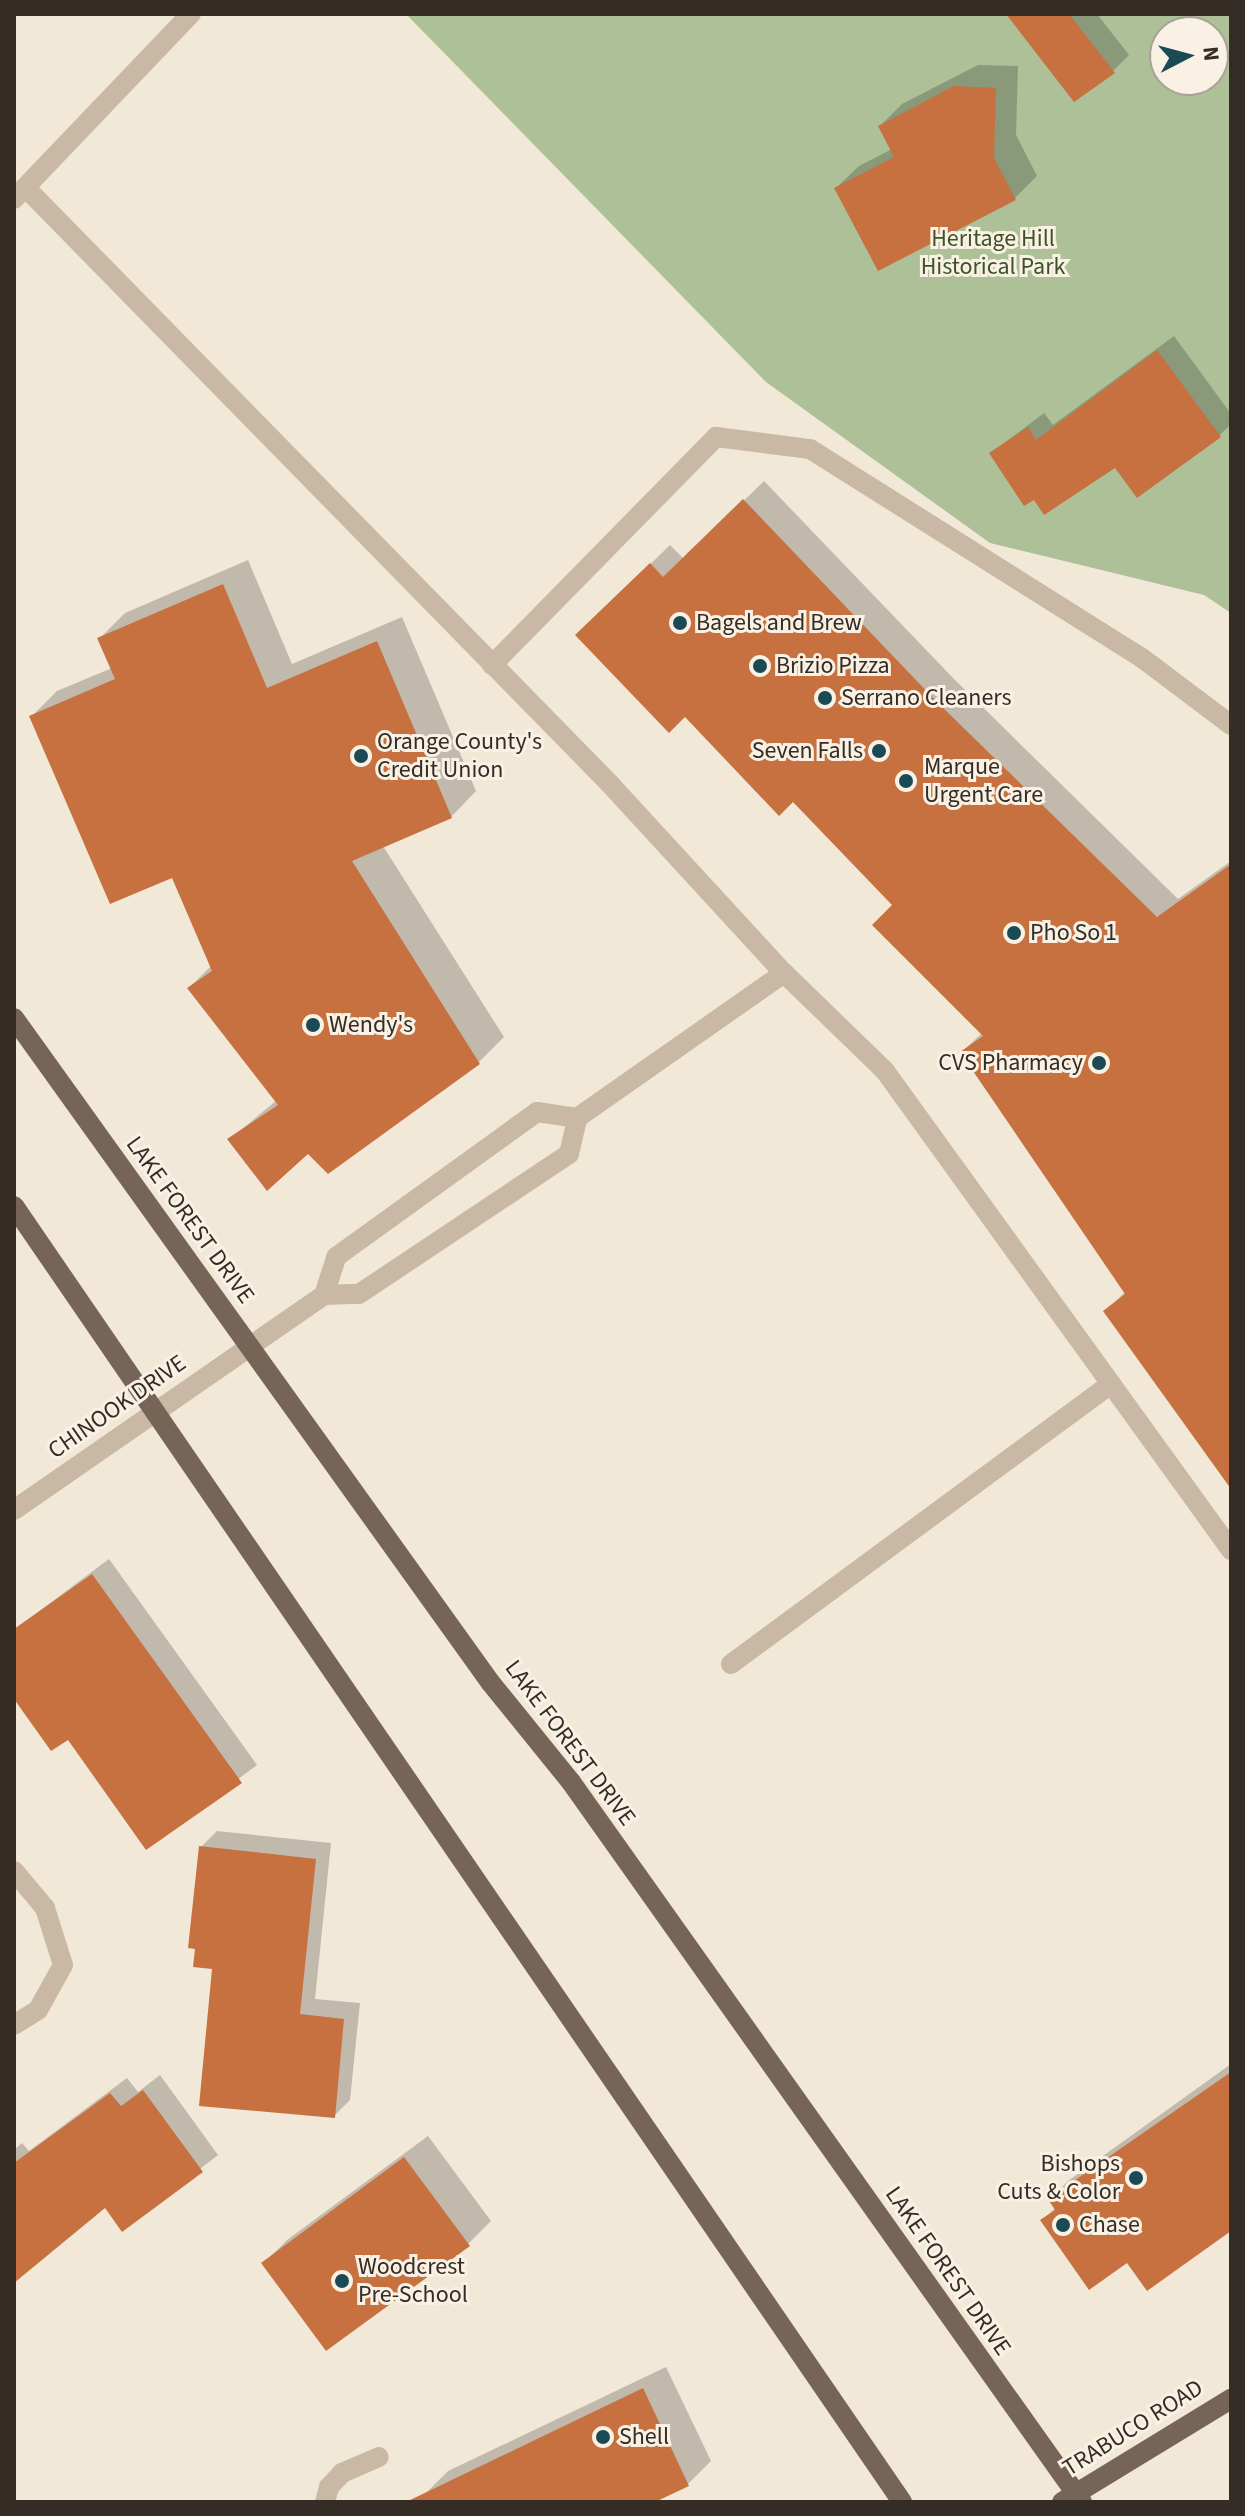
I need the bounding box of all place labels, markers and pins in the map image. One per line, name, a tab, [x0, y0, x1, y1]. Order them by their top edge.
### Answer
place label: Bagels and Brew	[696, 609, 862, 637]
marker: Bagels and Brew	[671, 614, 689, 632]
place label: Brizio Pizza	[776, 652, 890, 680]
marker: Brizio Pizza	[751, 657, 769, 675]
place label: Serrano Cleaners	[841, 684, 1012, 712]
marker: Serrano Cleaners	[816, 689, 834, 707]
place label: Orange County's Credit Union	[377, 728, 542, 784]
place label: Seven Falls	[752, 737, 863, 765]
marker: Seven Falls	[870, 742, 888, 760]
marker: Orange County's Credit Union	[352, 747, 370, 765]
place label: Marque Urgent Care	[924, 753, 1043, 809]
marker: Marque Urgent Care	[895, 770, 917, 792]
place label: Pho So 1	[1030, 919, 1117, 947]
marker: Pho So 1	[1005, 924, 1023, 942]
place label: Wendy's	[329, 1011, 413, 1039]
marker: Wendy's	[304, 1016, 322, 1034]
place label: CVS Pharmacy	[938, 1049, 1083, 1077]
marker: CVS Pharmacy	[1090, 1054, 1108, 1072]
place label: Bishops Cuts & Color	[997, 2150, 1120, 2206]
marker: Bishops Cuts & Color	[1127, 2169, 1145, 2187]
place label: Chase	[1079, 2211, 1140, 2239]
marker: Chase	[1054, 2216, 1072, 2234]
place label: Woodcrest Pre-School	[358, 2253, 468, 2309]
marker: Woodcrest Pre-School	[333, 2272, 351, 2290]
place label: Shell	[619, 2423, 669, 2451]
marker: Shell	[594, 2428, 612, 2446]

